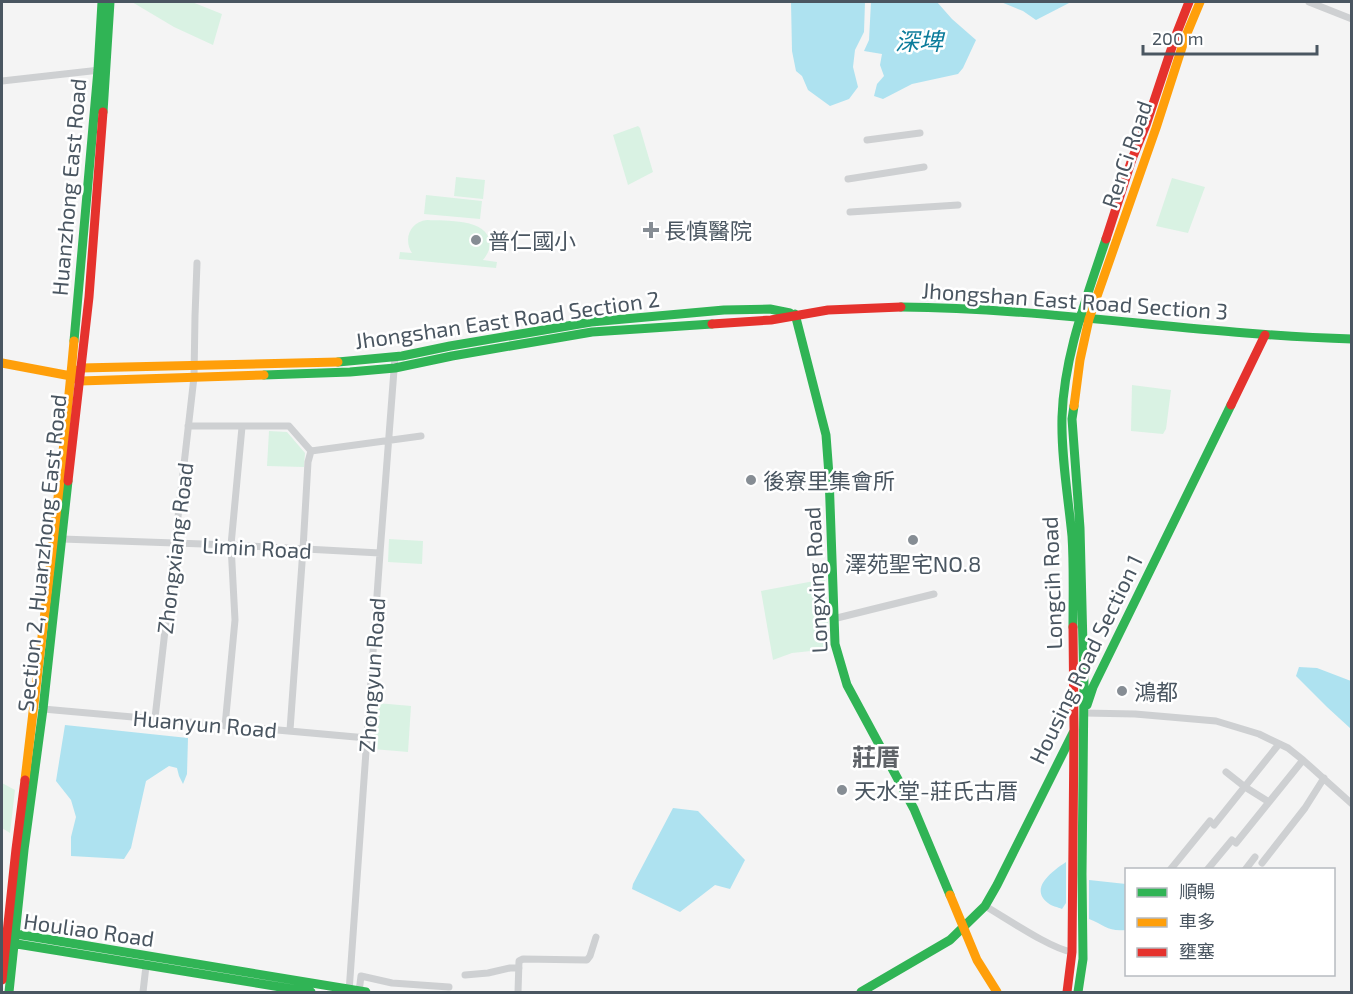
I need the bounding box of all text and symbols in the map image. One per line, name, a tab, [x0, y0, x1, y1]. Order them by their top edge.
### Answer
scale bar	[1143, 18, 1317, 56]
water label: 深埤	[895, 26, 946, 55]
text: 200 m	[1152, 27, 1204, 49]
street label: Huanzhong East Road	[46, 77, 90, 297]
street label: RenCi Road	[1096, 97, 1156, 211]
place label: 長慎醫院	[664, 217, 752, 243]
marker: 長慎醫院	[642, 221, 660, 239]
place label: 普仁國小	[488, 227, 576, 253]
marker: 普仁國小	[469, 233, 483, 247]
street label: Jhongshan East Road Section 3	[921, 276, 1229, 324]
street label: Jhongshan East Road Section 2	[353, 285, 661, 353]
street label: Section 2, Huanzhong East Road	[11, 393, 71, 713]
street label: Zhongxiang Road	[151, 461, 197, 635]
place label: 後寮里集會所	[763, 467, 895, 493]
marker: 後寮里集會所	[744, 473, 758, 487]
street label: Longxing Road	[798, 506, 832, 654]
street label: Longcih Road	[1036, 516, 1066, 650]
street label: Limin Road	[201, 531, 313, 563]
marker: 澤苑聖宅NO.8	[906, 533, 920, 547]
place label: 澤苑聖宅NO.8	[845, 550, 981, 576]
street label: Housing Road Section 1	[1023, 550, 1147, 768]
street label: Zhongyun Road	[353, 597, 389, 753]
place label: 鴻都	[1134, 678, 1178, 704]
marker: 鴻都	[1115, 684, 1129, 698]
street label: Huanyun Road	[132, 704, 278, 742]
district label: 莊厝	[852, 742, 900, 771]
place label: 天水堂-莊氏古厝	[854, 777, 1018, 803]
marker: 天水堂-莊氏古厝	[835, 783, 849, 797]
legend	[1125, 868, 1335, 976]
text: 順暢	[1179, 880, 1215, 902]
street label: Houliao Road	[22, 907, 156, 951]
text: 車多	[1179, 910, 1215, 932]
text: 壅塞	[1179, 940, 1215, 962]

